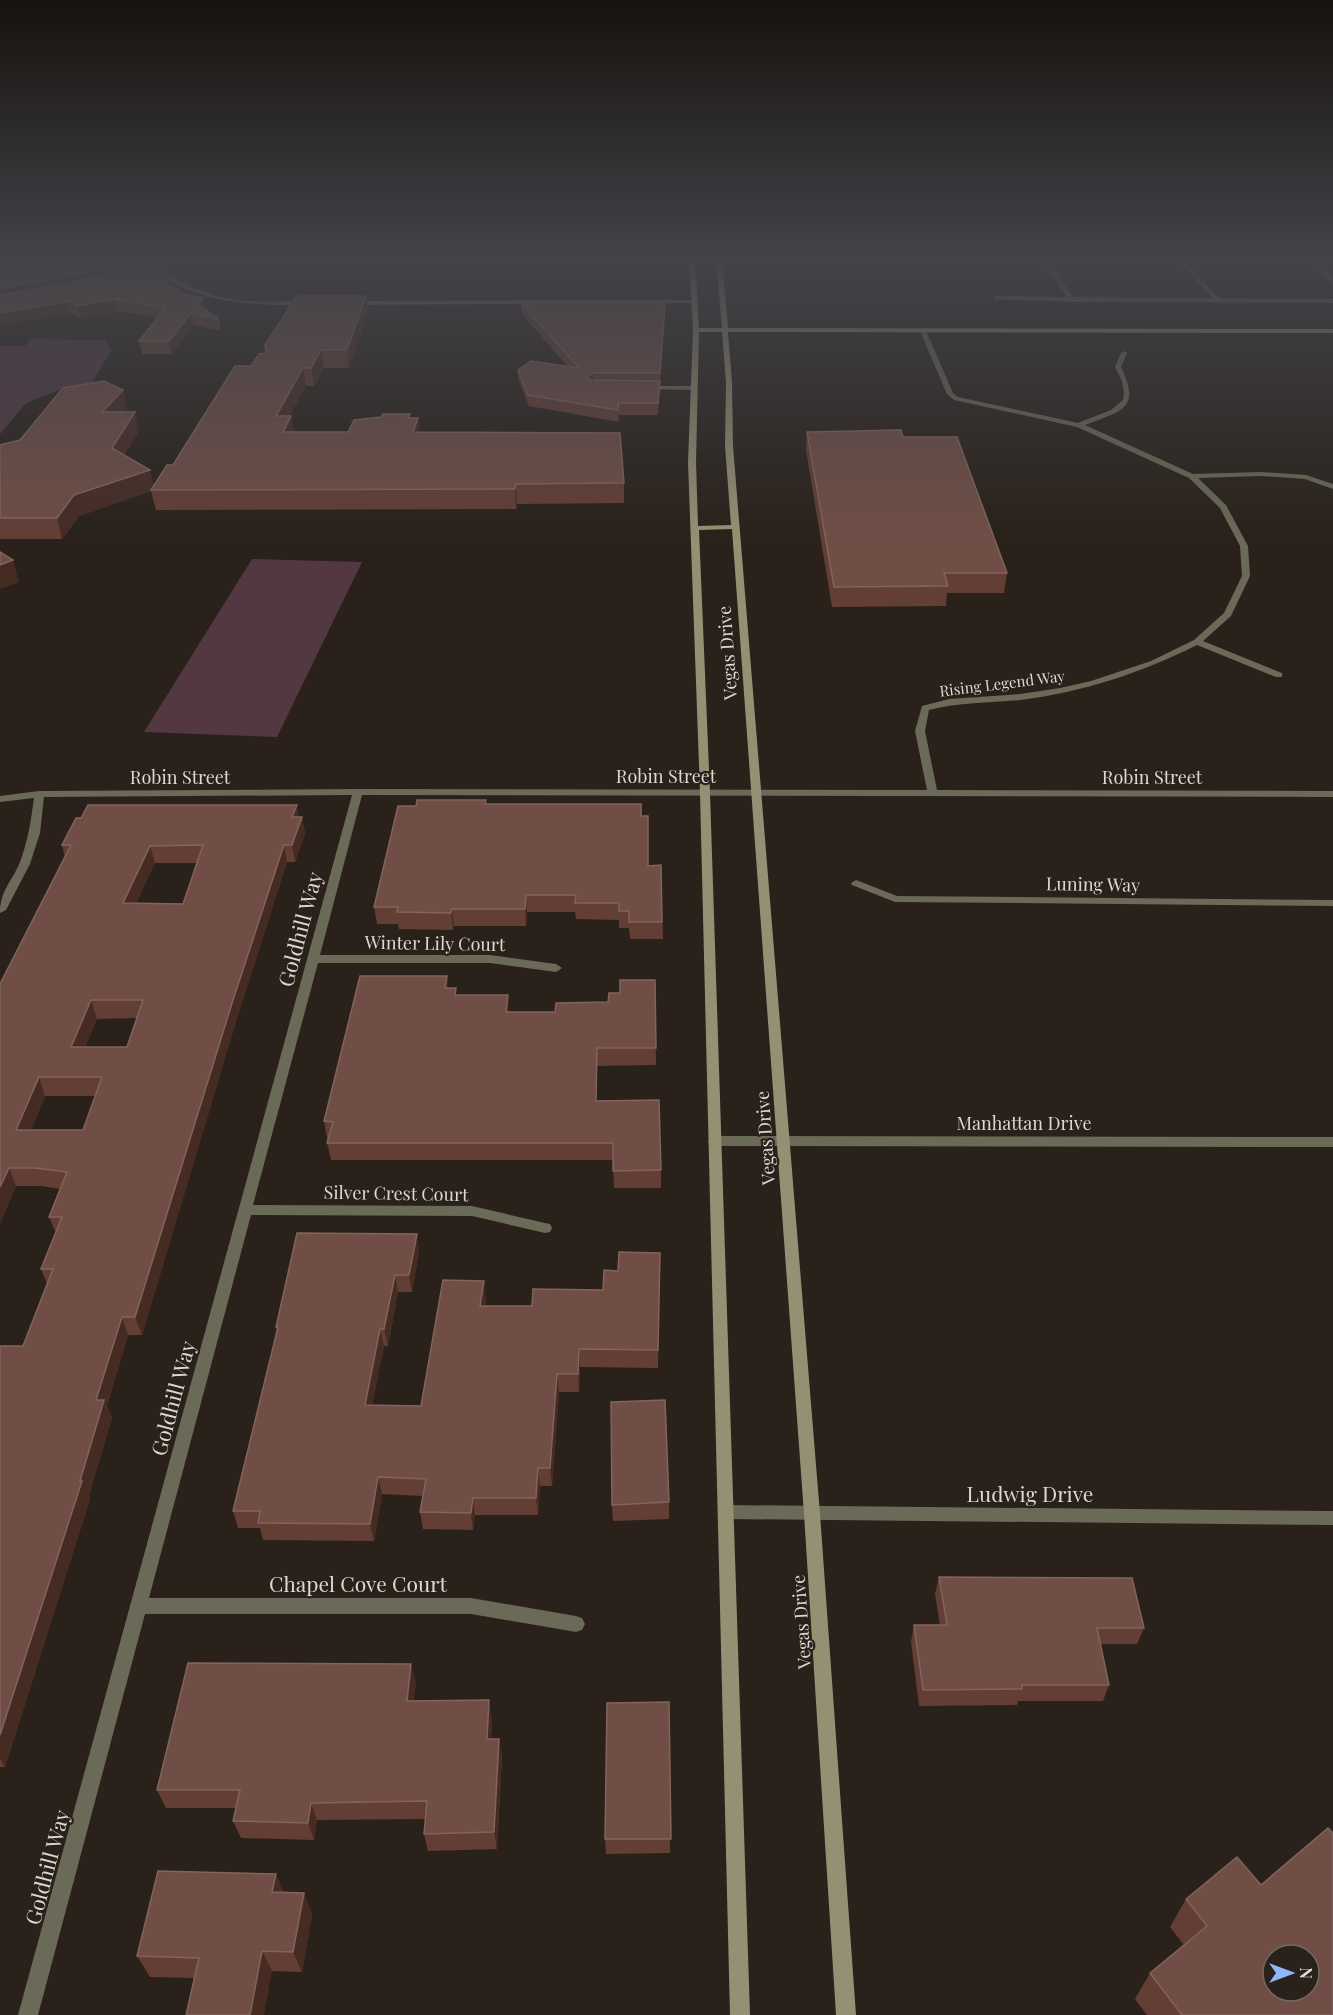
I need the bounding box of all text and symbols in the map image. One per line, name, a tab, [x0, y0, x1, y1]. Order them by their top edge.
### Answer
street label: Vegas Drive	[712, 605, 742, 702]
street label: Rising Legend Way	[938, 665, 1066, 701]
street label: Robin Street	[616, 764, 717, 788]
street label: Robin Street	[130, 765, 231, 789]
street label: Robin Street	[1102, 765, 1203, 789]
street label: Goldhill Way	[270, 868, 328, 990]
street label: Luning Way	[1046, 871, 1140, 897]
street label: Winter Lily Court	[363, 930, 506, 956]
street label: Vegas Drive	[750, 1090, 780, 1187]
street label: Manhattan Drive	[956, 1111, 1092, 1135]
street label: Silver Crest Court	[323, 1180, 469, 1206]
street label: Goldhill Way	[143, 1337, 201, 1459]
street label: Ludwig Drive	[967, 1479, 1093, 1507]
street label: Chapel Cove Court	[269, 1569, 448, 1597]
street label: Vegas Drive	[786, 1574, 816, 1671]
street label: Goldhill Way	[17, 1806, 75, 1928]
north arrow	[1261, 1943, 1321, 2003]
text: N	[1296, 1967, 1317, 1979]

